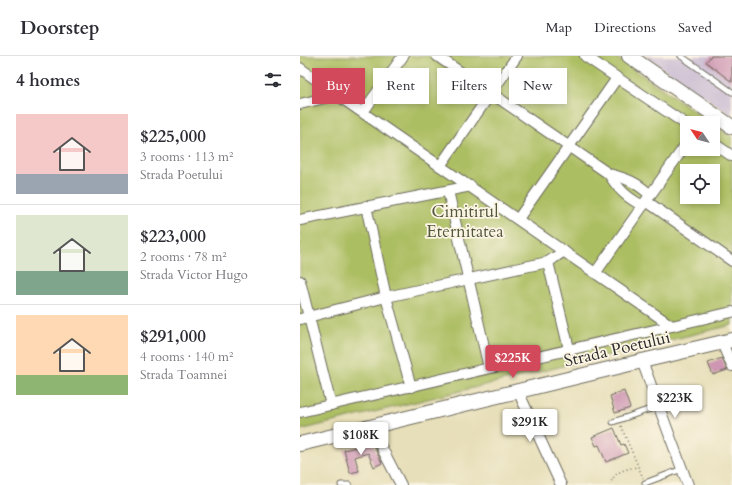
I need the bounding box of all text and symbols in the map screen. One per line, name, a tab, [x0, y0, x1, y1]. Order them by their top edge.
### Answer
text: Doorstep	[20, 15, 100, 41]
text: Map	[546, 18, 572, 37]
text: Directions	[594, 18, 656, 37]
text: Saved	[678, 18, 712, 37]
chip: Buy	[312, 68, 365, 104]
chip: Rent	[373, 68, 429, 104]
chip: Filters	[437, 68, 501, 104]
chip: New	[509, 68, 567, 104]
text: 4 homes	[16, 69, 80, 92]
icon: filters	[262, 69, 284, 91]
north arrow	[680, 116, 720, 156]
map controls	[680, 116, 720, 204]
text: $225,000	[140, 125, 206, 148]
icon: home	[48, 130, 96, 178]
text: 3 rooms · 113 m²	[140, 148, 233, 166]
button: locate	[680, 164, 720, 204]
text: Strada Poetului	[140, 166, 223, 184]
park label: Cimitirul Eternitatea	[426, 200, 504, 243]
text: $223,000	[140, 225, 206, 248]
icon: home	[48, 231, 96, 279]
text: 2 rooms · 78 m²	[140, 248, 227, 266]
text: Strada Victor Hugo	[140, 266, 248, 284]
text: $291,000	[140, 325, 206, 348]
street label: Strada Poetului	[562, 326, 673, 372]
icon: home	[48, 331, 96, 379]
pin: $225K	[485, 345, 541, 379]
text: 4 rooms · 140 m²	[140, 348, 233, 366]
text: $225K	[494, 349, 532, 367]
text: Strada Toamnei	[140, 366, 227, 384]
pin: $223K	[647, 385, 703, 419]
text: $223K	[656, 389, 694, 407]
pin: $291K	[502, 409, 558, 443]
text: $291K	[511, 413, 549, 431]
pin: $108K	[333, 422, 389, 456]
text: $108K	[342, 426, 380, 444]

